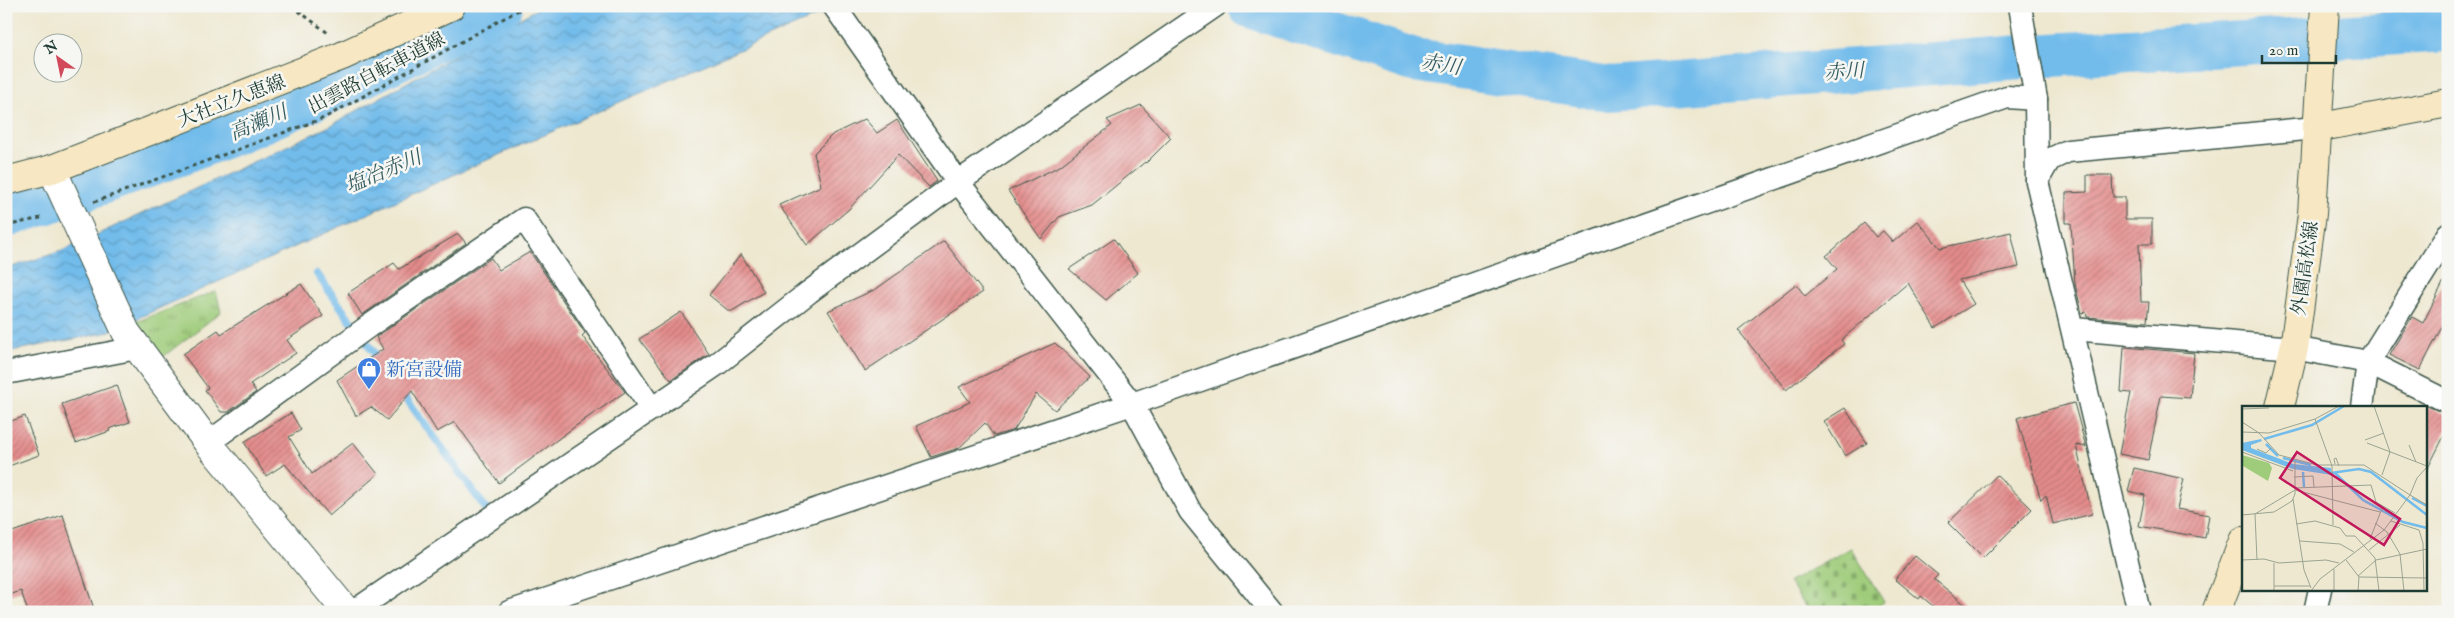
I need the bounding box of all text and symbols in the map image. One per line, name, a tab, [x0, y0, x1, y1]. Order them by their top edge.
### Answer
street label: 出雲路自転車道線	[304, 27, 450, 120]
north arrow	[32, 32, 82, 82]
scale bar	[2262, 32, 2335, 64]
text: N	[41, 37, 61, 59]
text: 20 m	[2269, 41, 2299, 60]
water label: 赤川	[1419, 50, 1464, 81]
water label: 赤川	[1823, 58, 1867, 86]
street label: 大社立久恵線	[174, 70, 289, 133]
water label: 高瀬川	[226, 99, 293, 147]
water label: 塩冶赤川	[342, 144, 427, 200]
street label: 外園高松線	[2287, 220, 2324, 317]
shop icon: 新宮設備	[356, 356, 382, 390]
place label: 新宮設備	[386, 359, 462, 383]
inset map	[2242, 406, 2426, 590]

